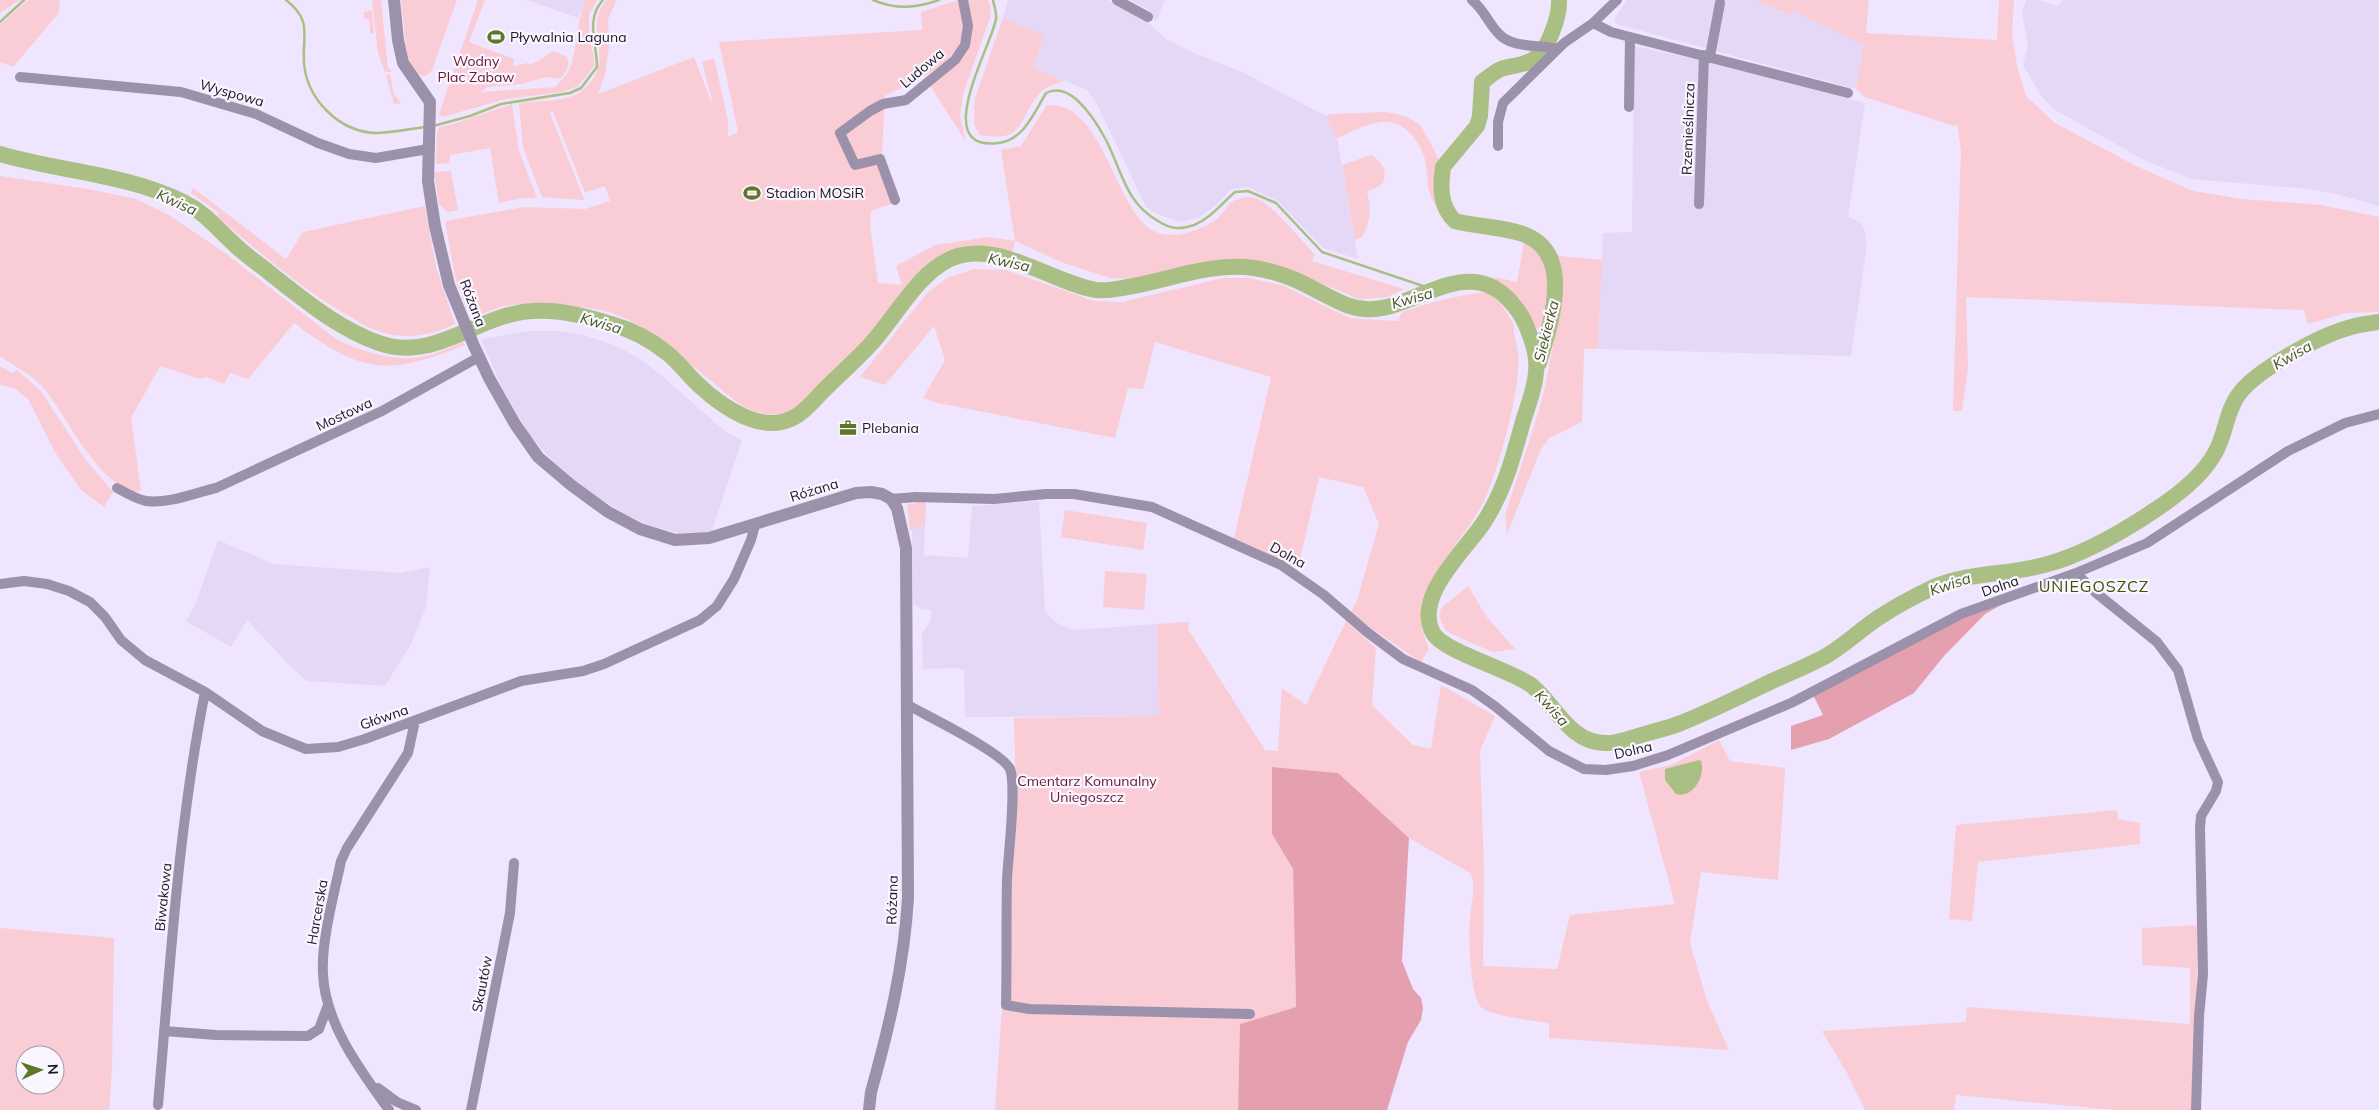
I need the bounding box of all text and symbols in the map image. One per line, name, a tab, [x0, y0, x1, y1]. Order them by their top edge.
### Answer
sports icon: Pływalnia Laguna	[486, 27, 506, 47]
place label: Pływalnia Laguna	[510, 28, 627, 46]
street label: Ludowa	[896, 44, 948, 92]
park label: Wodny Plac Zabaw	[438, 52, 514, 86]
street label: Wyspowa	[198, 75, 266, 111]
street label: Rzemieślnicza	[1677, 83, 1699, 175]
sports icon: Stadion MOSiR	[742, 183, 762, 203]
place label: Stadion MOSiR	[766, 184, 864, 202]
water label: Kwisa	[154, 185, 200, 219]
water label: Kwisa	[986, 248, 1032, 276]
street label: Różana	[456, 277, 490, 329]
water label: Kwisa	[1389, 283, 1435, 313]
water label: Siekierka	[1529, 298, 1563, 364]
water label: Kwisa	[578, 308, 624, 338]
water label: Kwisa	[2269, 336, 2315, 374]
street label: Mostowa	[313, 393, 375, 435]
office icon: Plebania	[838, 418, 858, 438]
place label: Plebania	[862, 419, 919, 437]
street label: Różana	[788, 474, 840, 506]
street label: Dolna	[1267, 538, 1309, 572]
water label: Kwisa	[1927, 568, 1973, 600]
street label: Dolna	[1979, 571, 2021, 601]
district label: UNIEGOSZCZ	[2039, 576, 2149, 596]
water label: Kwisa	[1531, 686, 1573, 730]
street label: Główna	[357, 700, 411, 734]
street label: Dolna	[1612, 737, 1654, 763]
park label: Cmentarz Komunalny Uniegoszcz	[1017, 772, 1157, 806]
street label: Biwakowa	[150, 862, 176, 932]
street label: Różana	[882, 875, 902, 925]
street label: Harcerska	[302, 878, 332, 946]
street label: Skautów	[468, 954, 496, 1014]
north arrow	[15, 1045, 65, 1095]
text: N	[44, 1064, 62, 1075]

